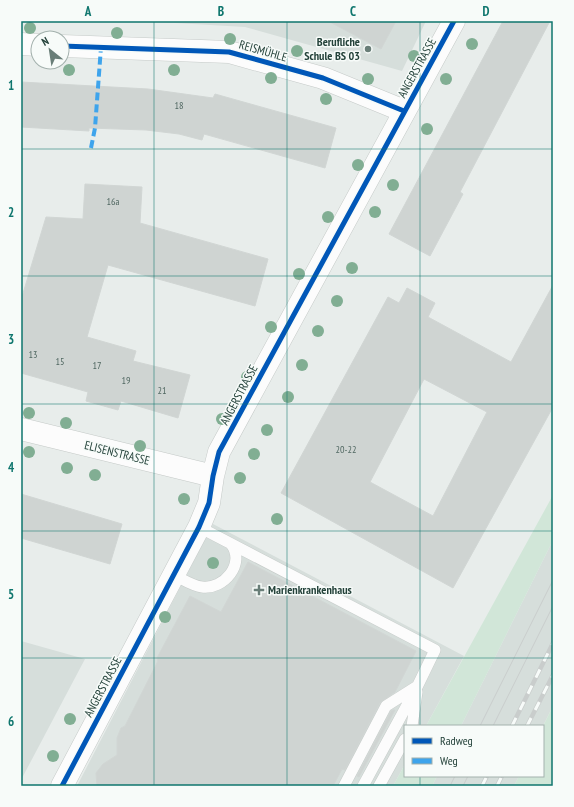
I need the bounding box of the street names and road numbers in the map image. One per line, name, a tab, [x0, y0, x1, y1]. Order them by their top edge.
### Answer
street label: ANGERSTRASSE	[394, 35, 439, 100]
street label: REISMÜHLE	[237, 37, 289, 65]
street label: ANGERSTRASSE	[216, 362, 261, 427]
street label: ELISENSTRASSE	[83, 437, 151, 468]
street label: ANGERSTRASSE	[80, 654, 125, 719]

